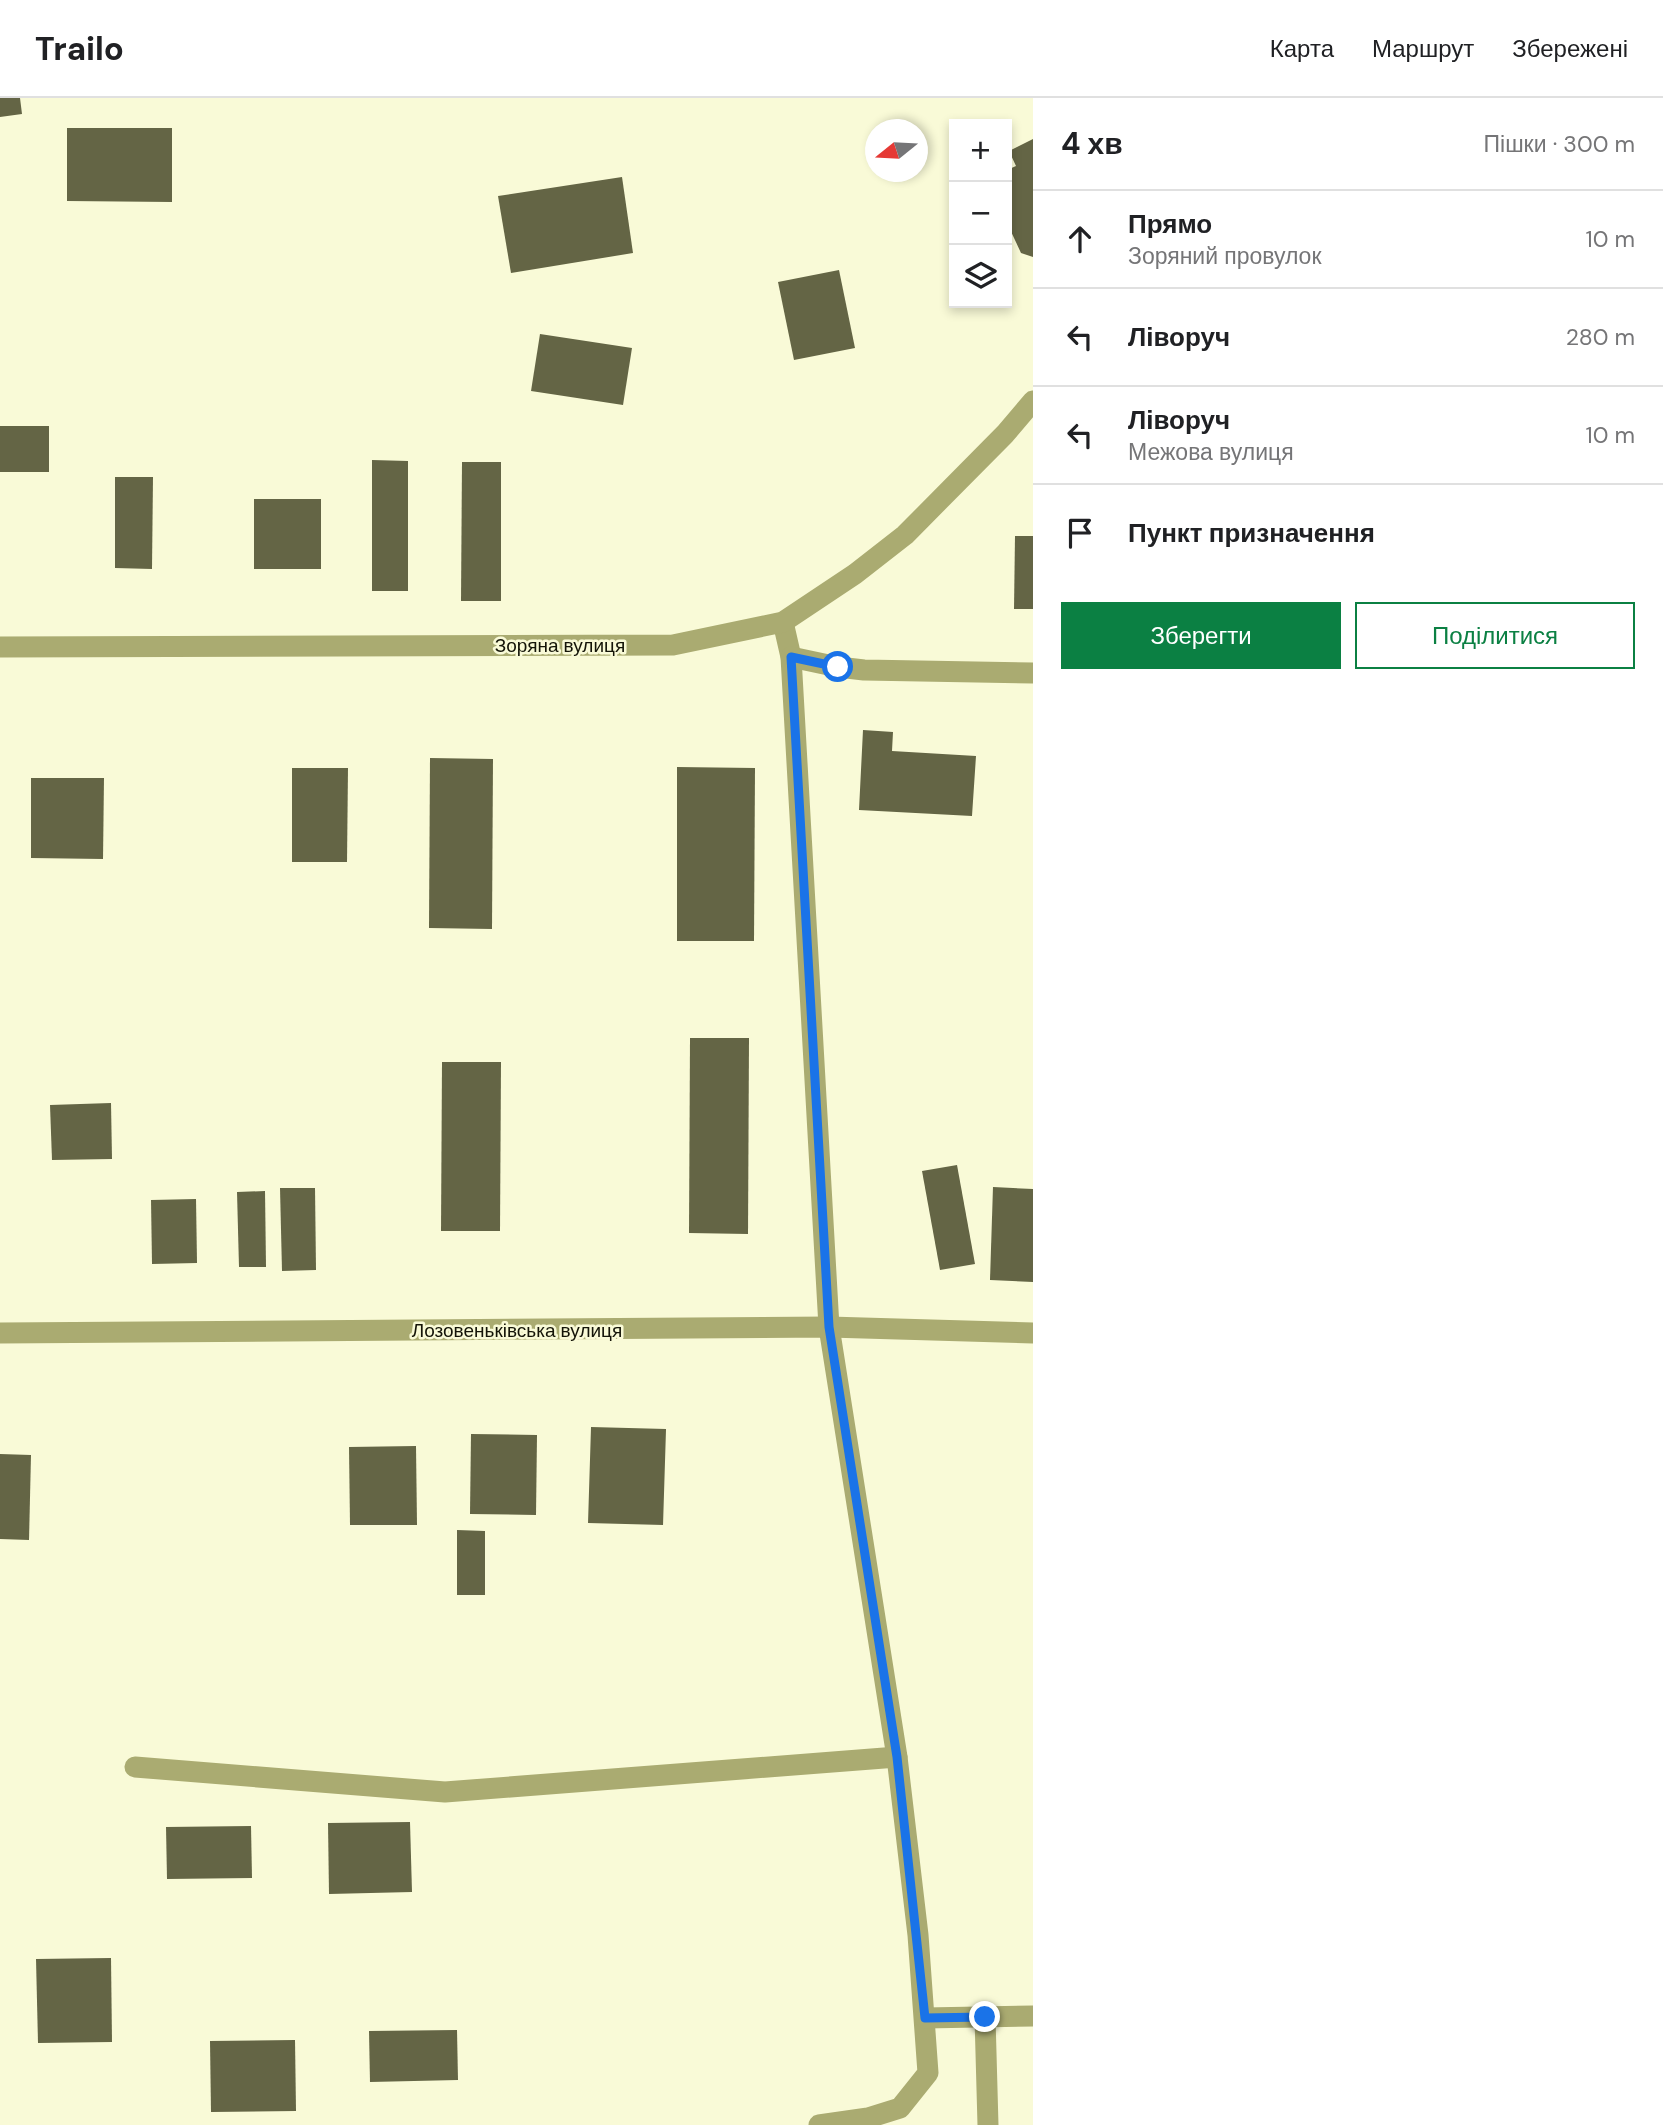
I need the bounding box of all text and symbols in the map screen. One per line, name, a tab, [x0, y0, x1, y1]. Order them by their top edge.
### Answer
text: Trailo	[35, 27, 124, 70]
text: Карта	[1270, 33, 1334, 64]
text: Маршрут	[1372, 33, 1474, 64]
text: Збережені	[1512, 33, 1628, 64]
north arrow	[865, 119, 928, 182]
map controls	[949, 119, 1012, 308]
button: +	[949, 119, 1012, 182]
text: 4 хв	[1061, 124, 1123, 163]
text: Пішки · 300 m	[1484, 129, 1635, 159]
button: −	[949, 182, 1012, 245]
text: Прямо	[1128, 207, 1212, 241]
icon: ahead	[1061, 220, 1099, 258]
text: 10 m	[1585, 224, 1635, 254]
text: Зоряний провулок	[1128, 241, 1321, 271]
button: layers	[949, 245, 1012, 308]
icon: left	[1061, 318, 1099, 356]
text: Ліворуч	[1128, 320, 1230, 354]
text: 280 m	[1566, 322, 1635, 352]
text: Ліворуч	[1128, 403, 1230, 437]
icon: left	[1061, 416, 1099, 454]
text: 10 m	[1585, 420, 1635, 450]
text: Межова вулиця	[1128, 437, 1294, 467]
icon: arrive	[1061, 514, 1099, 552]
text: Пункт призначення	[1128, 516, 1375, 550]
button: Зберегти	[1061, 602, 1341, 669]
button: Поділитися	[1355, 602, 1635, 669]
street label: Зоряна вулиця	[495, 633, 625, 658]
route start	[822, 651, 853, 682]
street label: Лозовеньківська вулиця	[412, 1318, 622, 1343]
route end	[969, 2001, 1000, 2032]

